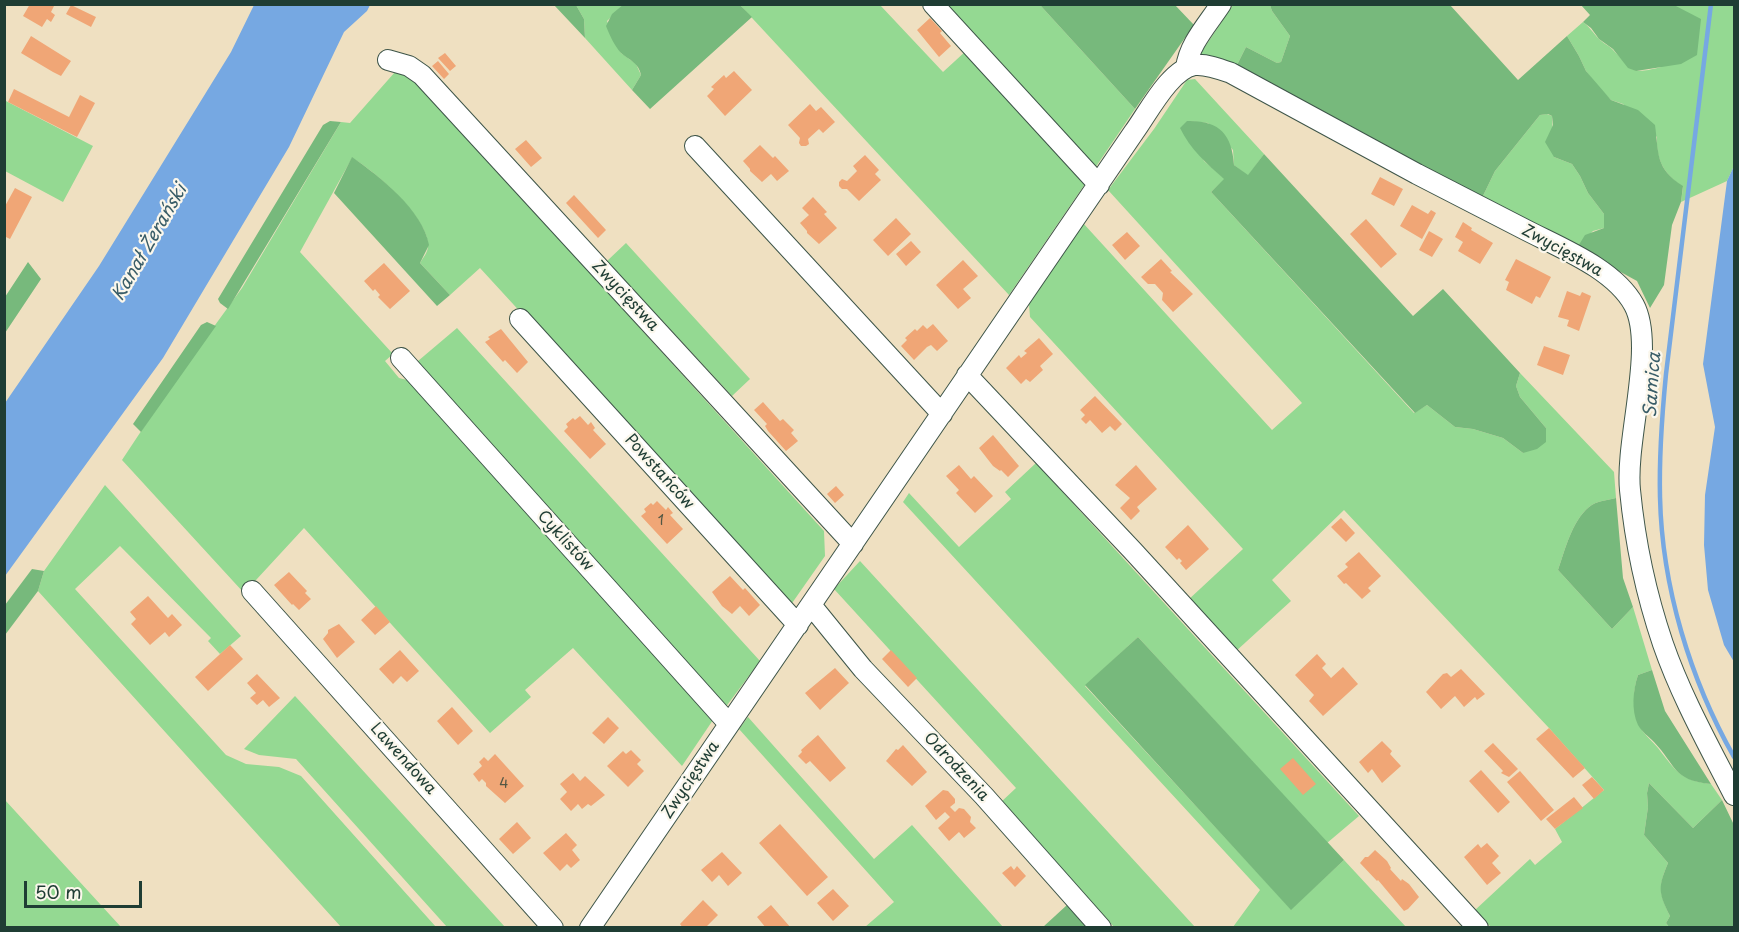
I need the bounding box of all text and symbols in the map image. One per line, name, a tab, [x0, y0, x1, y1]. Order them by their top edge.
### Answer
water label: Kanał Żerański	[108, 181, 192, 305]
street label: Zwycięstwa	[1518, 221, 1606, 281]
street label: Zwycięstwa	[588, 257, 662, 335]
water label: Samica	[1640, 352, 1666, 418]
street label: Powstańców	[620, 431, 698, 513]
street label: Cyklistów	[533, 507, 597, 575]
house number: 1	[658, 513, 664, 529]
street label: Lawendowa	[366, 719, 440, 799]
street label: Odrodzenia	[919, 729, 993, 805]
street label: Zwycięstwa	[658, 738, 724, 822]
house number: 4	[499, 776, 509, 792]
scale bar	[27, 869, 146, 907]
text: 50 m	[35, 878, 82, 905]

